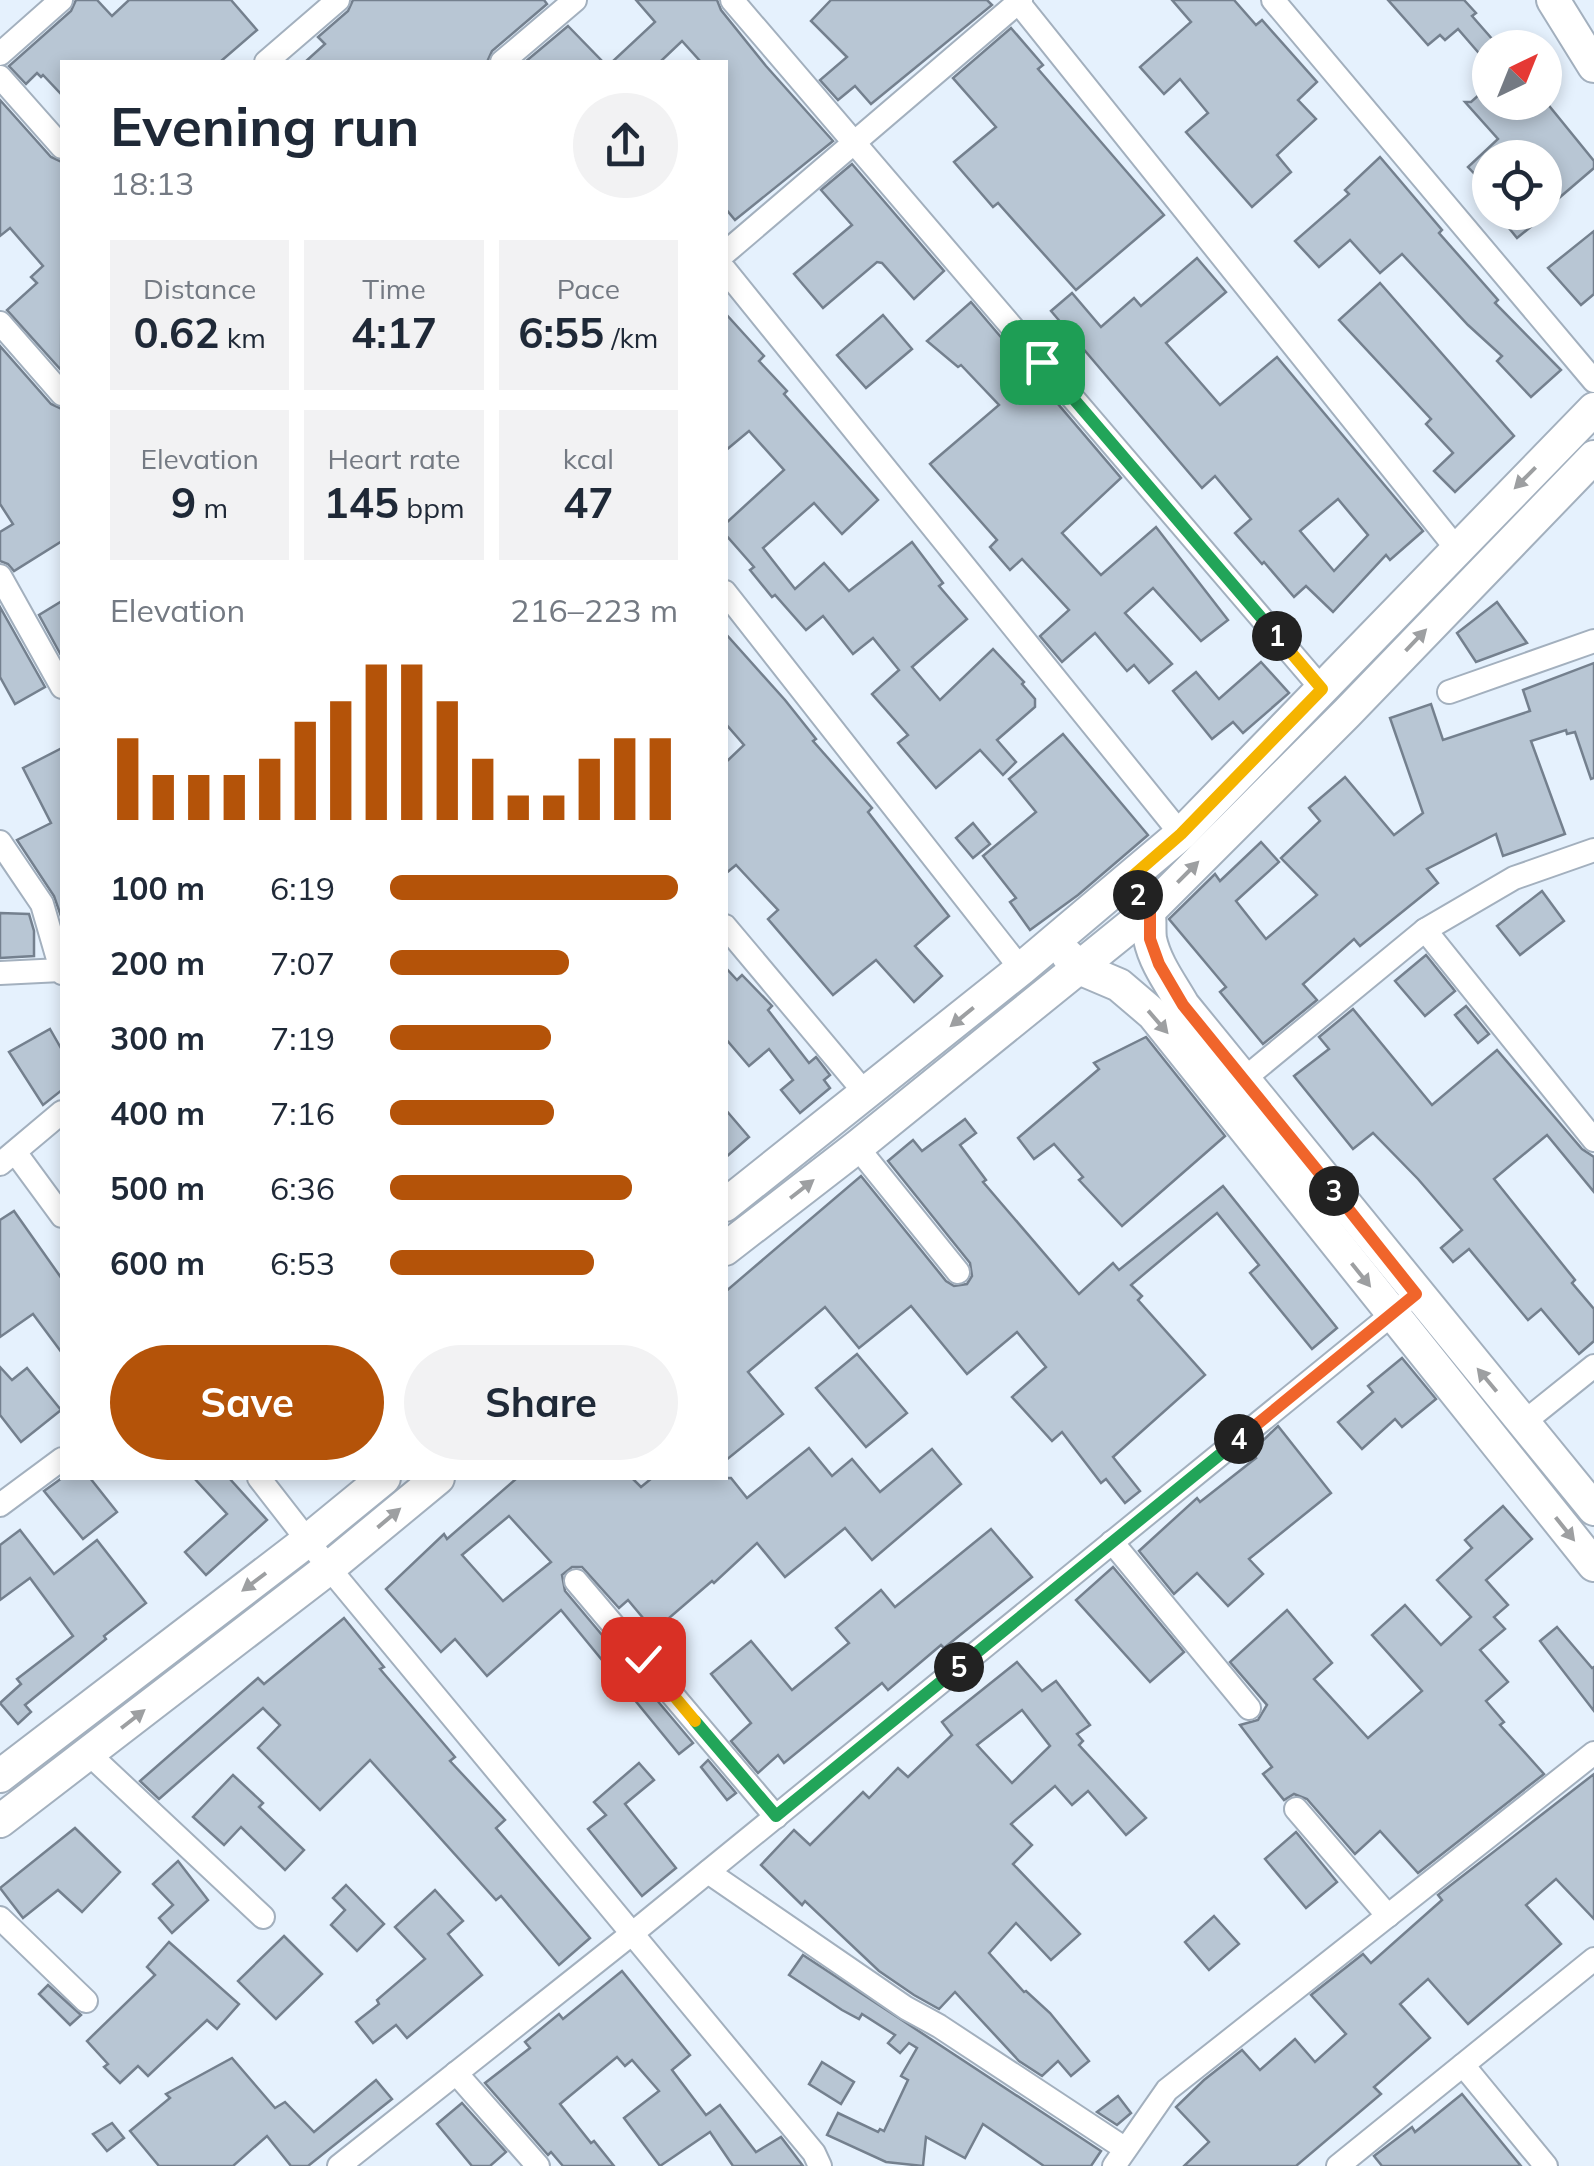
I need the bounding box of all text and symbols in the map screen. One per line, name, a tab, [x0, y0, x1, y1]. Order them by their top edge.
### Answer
north arrow	[1472, 30, 1562, 120]
map controls	[1472, 30, 1562, 230]
text: Evening run	[110, 91, 419, 160]
button: share	[573, 93, 678, 198]
button: locate	[1472, 140, 1562, 230]
text: 18:13	[110, 163, 194, 203]
text: Distance	[143, 271, 256, 306]
text: Time	[362, 271, 426, 306]
text: Pace	[557, 271, 620, 306]
text: 0.62	[133, 306, 220, 359]
text: 4:17	[351, 306, 437, 359]
text: 6:55	[518, 306, 604, 359]
text: km	[220, 320, 266, 355]
text: /km	[604, 320, 658, 355]
pin	[1000, 320, 1085, 405]
icon: arrive	[1015, 335, 1070, 390]
text: Elevation	[140, 441, 259, 476]
text: Heart rate	[327, 441, 461, 476]
text: kcal	[563, 441, 614, 476]
one-way arrow	[1514, 466, 1538, 490]
text: 9	[171, 476, 196, 529]
text: 145	[323, 476, 399, 529]
text: 47	[563, 476, 614, 529]
text: m	[196, 490, 228, 525]
text: bpm	[399, 490, 465, 525]
text: Elevation	[110, 590, 245, 630]
text: 216–223 m	[510, 590, 678, 630]
pin: 1	[1252, 611, 1302, 661]
text: 1	[1269, 618, 1285, 653]
one-way arrow	[1404, 628, 1427, 652]
one-way arrow	[1176, 860, 1199, 884]
text: 100 m	[110, 868, 205, 908]
text: 6:19	[270, 868, 335, 908]
pin: 2	[1113, 870, 1163, 920]
text: 2	[1130, 877, 1146, 912]
text: 200 m	[110, 943, 205, 983]
text: 7:07	[270, 943, 335, 983]
one-way arrow	[949, 1006, 975, 1026]
one-way arrow	[1146, 1009, 1168, 1034]
text: 300 m	[110, 1018, 205, 1058]
text: 7:19	[270, 1018, 335, 1058]
text: 400 m	[110, 1093, 205, 1133]
text: 7:16	[270, 1093, 335, 1133]
pin: 3	[1309, 1166, 1359, 1216]
text: 500 m	[110, 1168, 205, 1208]
text: 6:36	[270, 1168, 335, 1208]
text: 3	[1326, 1173, 1342, 1208]
one-way arrow	[789, 1179, 815, 1200]
text: 600 m	[110, 1243, 205, 1283]
text: 6:53	[270, 1243, 335, 1283]
one-way arrow	[1350, 1263, 1371, 1288]
button: Save	[110, 1345, 384, 1460]
button: Share	[404, 1345, 678, 1460]
one-way arrow	[1477, 1368, 1499, 1393]
pin: 4	[1214, 1414, 1264, 1464]
text: 4	[1231, 1421, 1247, 1456]
one-way arrow	[376, 1508, 401, 1529]
one-way arrow	[1554, 1516, 1575, 1541]
one-way arrow	[241, 1572, 267, 1593]
pin	[601, 1617, 686, 1702]
icon: check	[616, 1632, 671, 1687]
pin: 5	[934, 1642, 984, 1692]
text: 5	[951, 1649, 967, 1684]
one-way arrow	[120, 1709, 146, 1729]

